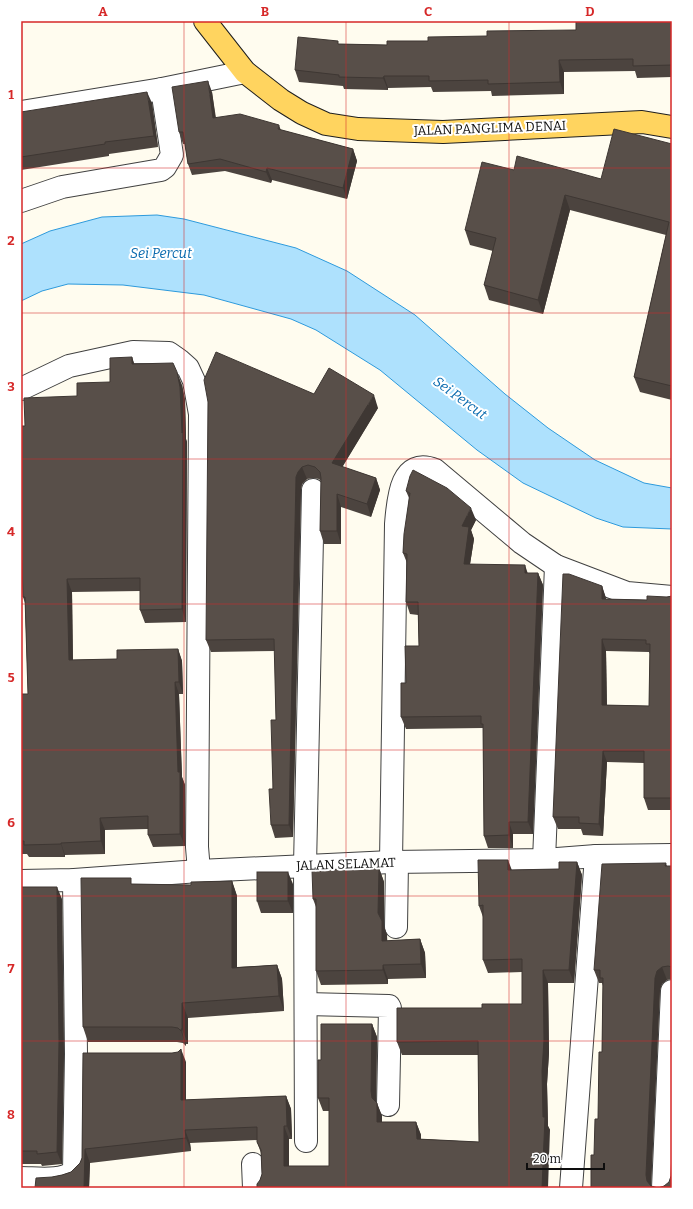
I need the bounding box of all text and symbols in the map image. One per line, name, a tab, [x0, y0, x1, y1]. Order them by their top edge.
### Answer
text: A	[98, 4, 108, 19]
text: B	[261, 4, 269, 19]
text: C	[424, 4, 432, 19]
text: D	[585, 4, 595, 19]
text: 1	[8, 87, 14, 102]
street label: JALAN PANGLIMA DENAI	[413, 118, 566, 138]
text: 2	[7, 233, 15, 248]
water label: Sei Percut	[130, 245, 193, 262]
water label: Sei Percut	[430, 373, 491, 424]
text: 3	[7, 379, 15, 394]
text: 4	[7, 524, 15, 539]
text: 5	[7, 670, 15, 685]
text: 6	[7, 815, 15, 830]
street label: JALAN SELAMAT	[295, 855, 396, 873]
text: 7	[8, 961, 15, 976]
text: 8	[7, 1107, 15, 1122]
scale bar	[527, 1145, 604, 1171]
text: 20 m	[533, 1152, 562, 1166]

